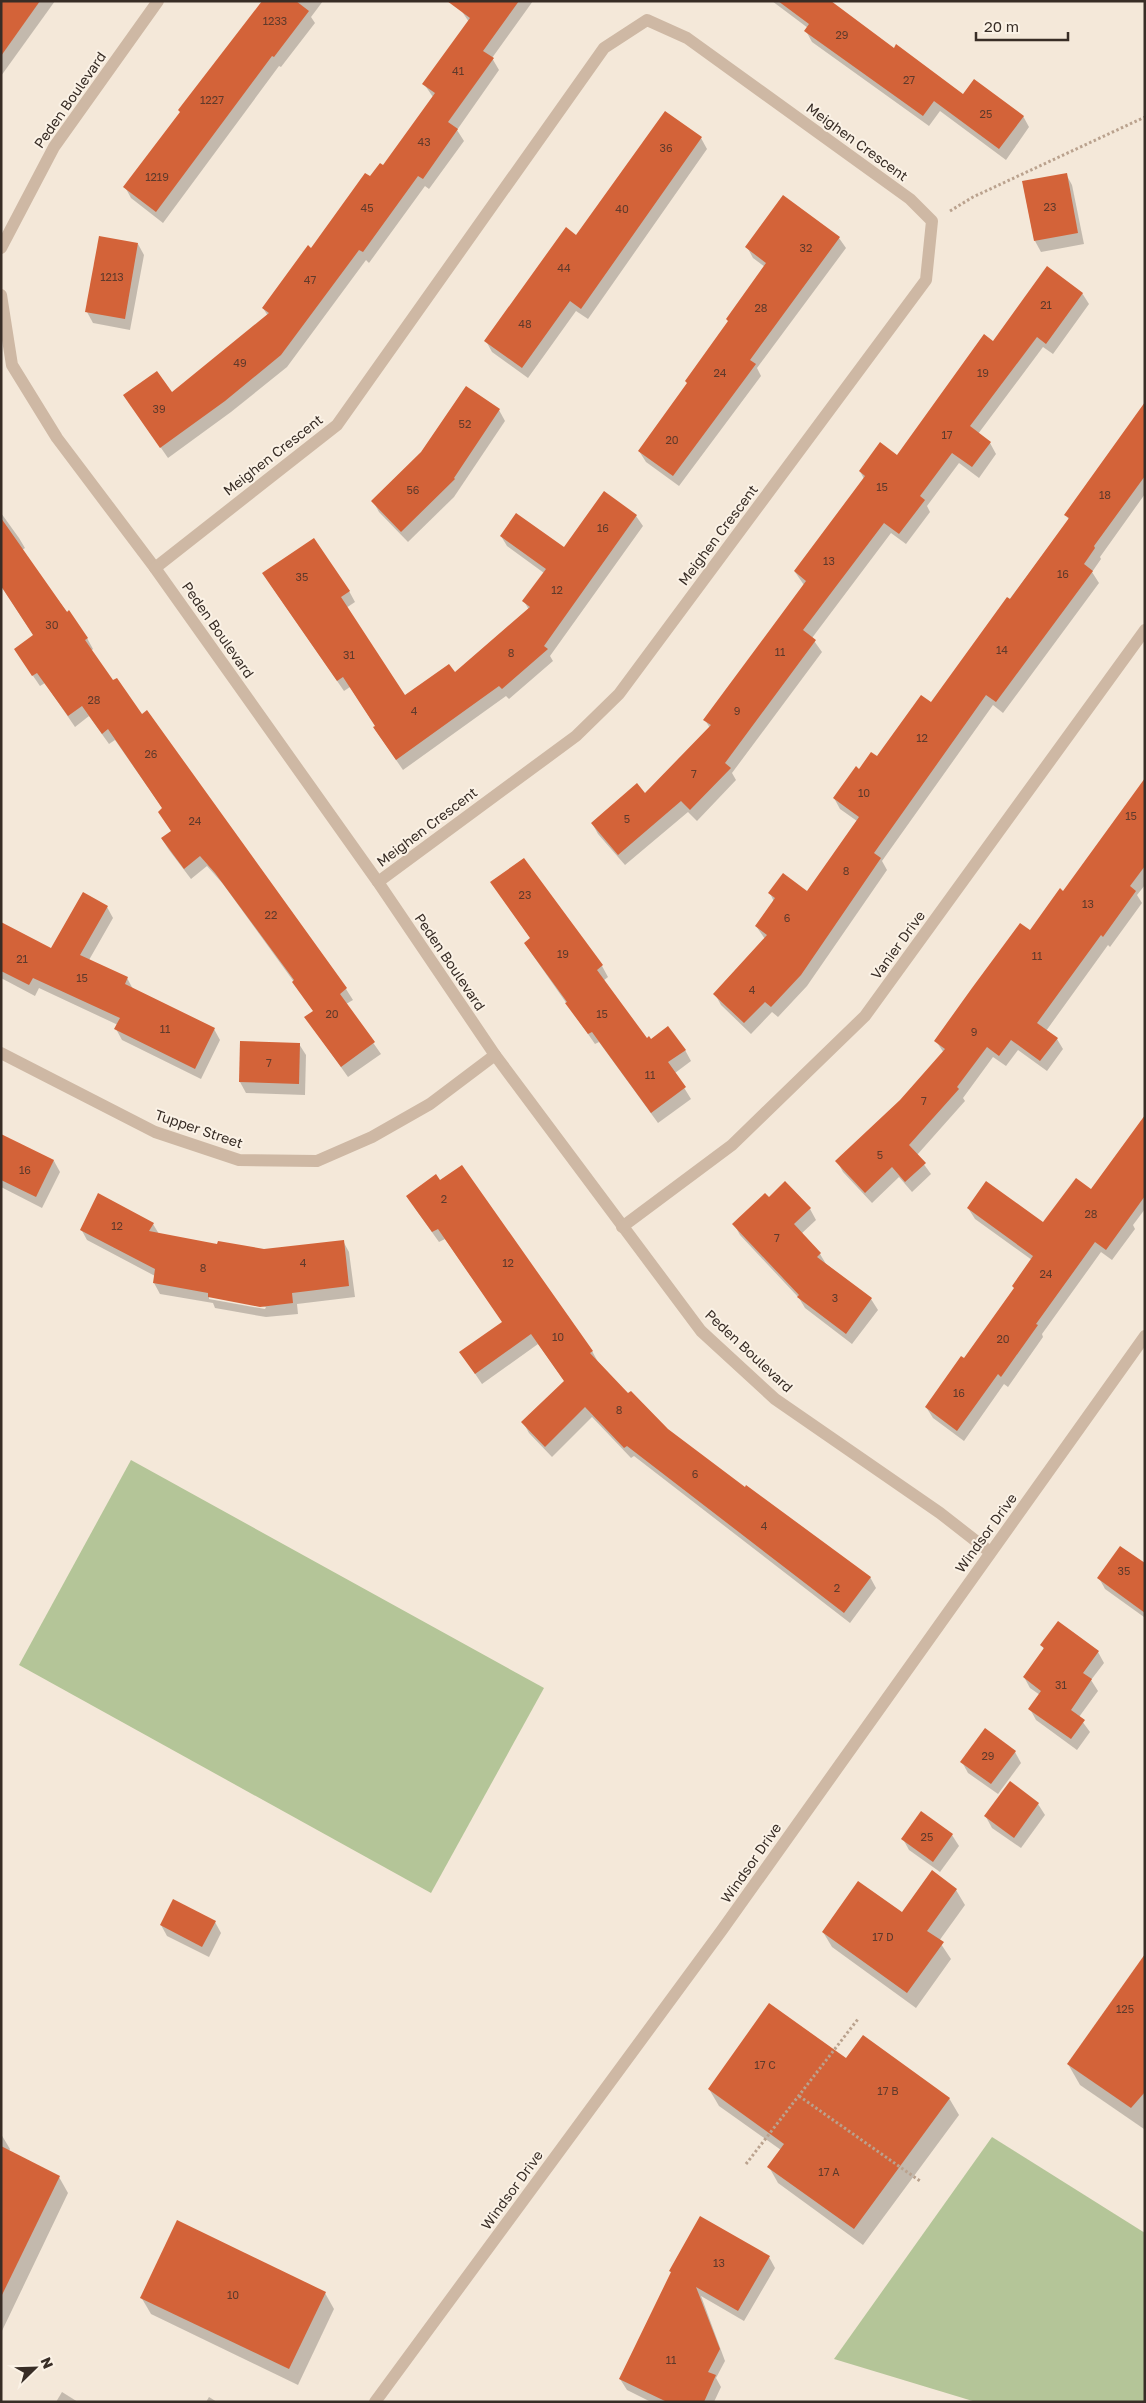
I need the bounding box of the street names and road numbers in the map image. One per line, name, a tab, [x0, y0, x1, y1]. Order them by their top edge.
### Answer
street label: Peden Boulevard	[30, 48, 109, 151]
street label: Meighen Crescent	[803, 99, 911, 184]
street label: Meighen Crescent	[220, 410, 326, 499]
street label: Meighen Crescent	[674, 481, 761, 588]
street label: Peden Boulevard	[179, 578, 258, 681]
street label: Meighen Crescent	[373, 783, 480, 870]
street label: Vanier Drive	[867, 907, 928, 982]
street label: Peden Boulevard	[412, 910, 489, 1014]
street label: Tupper Street	[153, 1106, 245, 1151]
street label: Peden Boulevard	[702, 1306, 797, 1396]
street label: Windsor Drive	[951, 1490, 1020, 1576]
street label: Windsor Drive	[717, 1819, 784, 1906]
street label: Windsor Drive	[477, 2147, 546, 2233]

